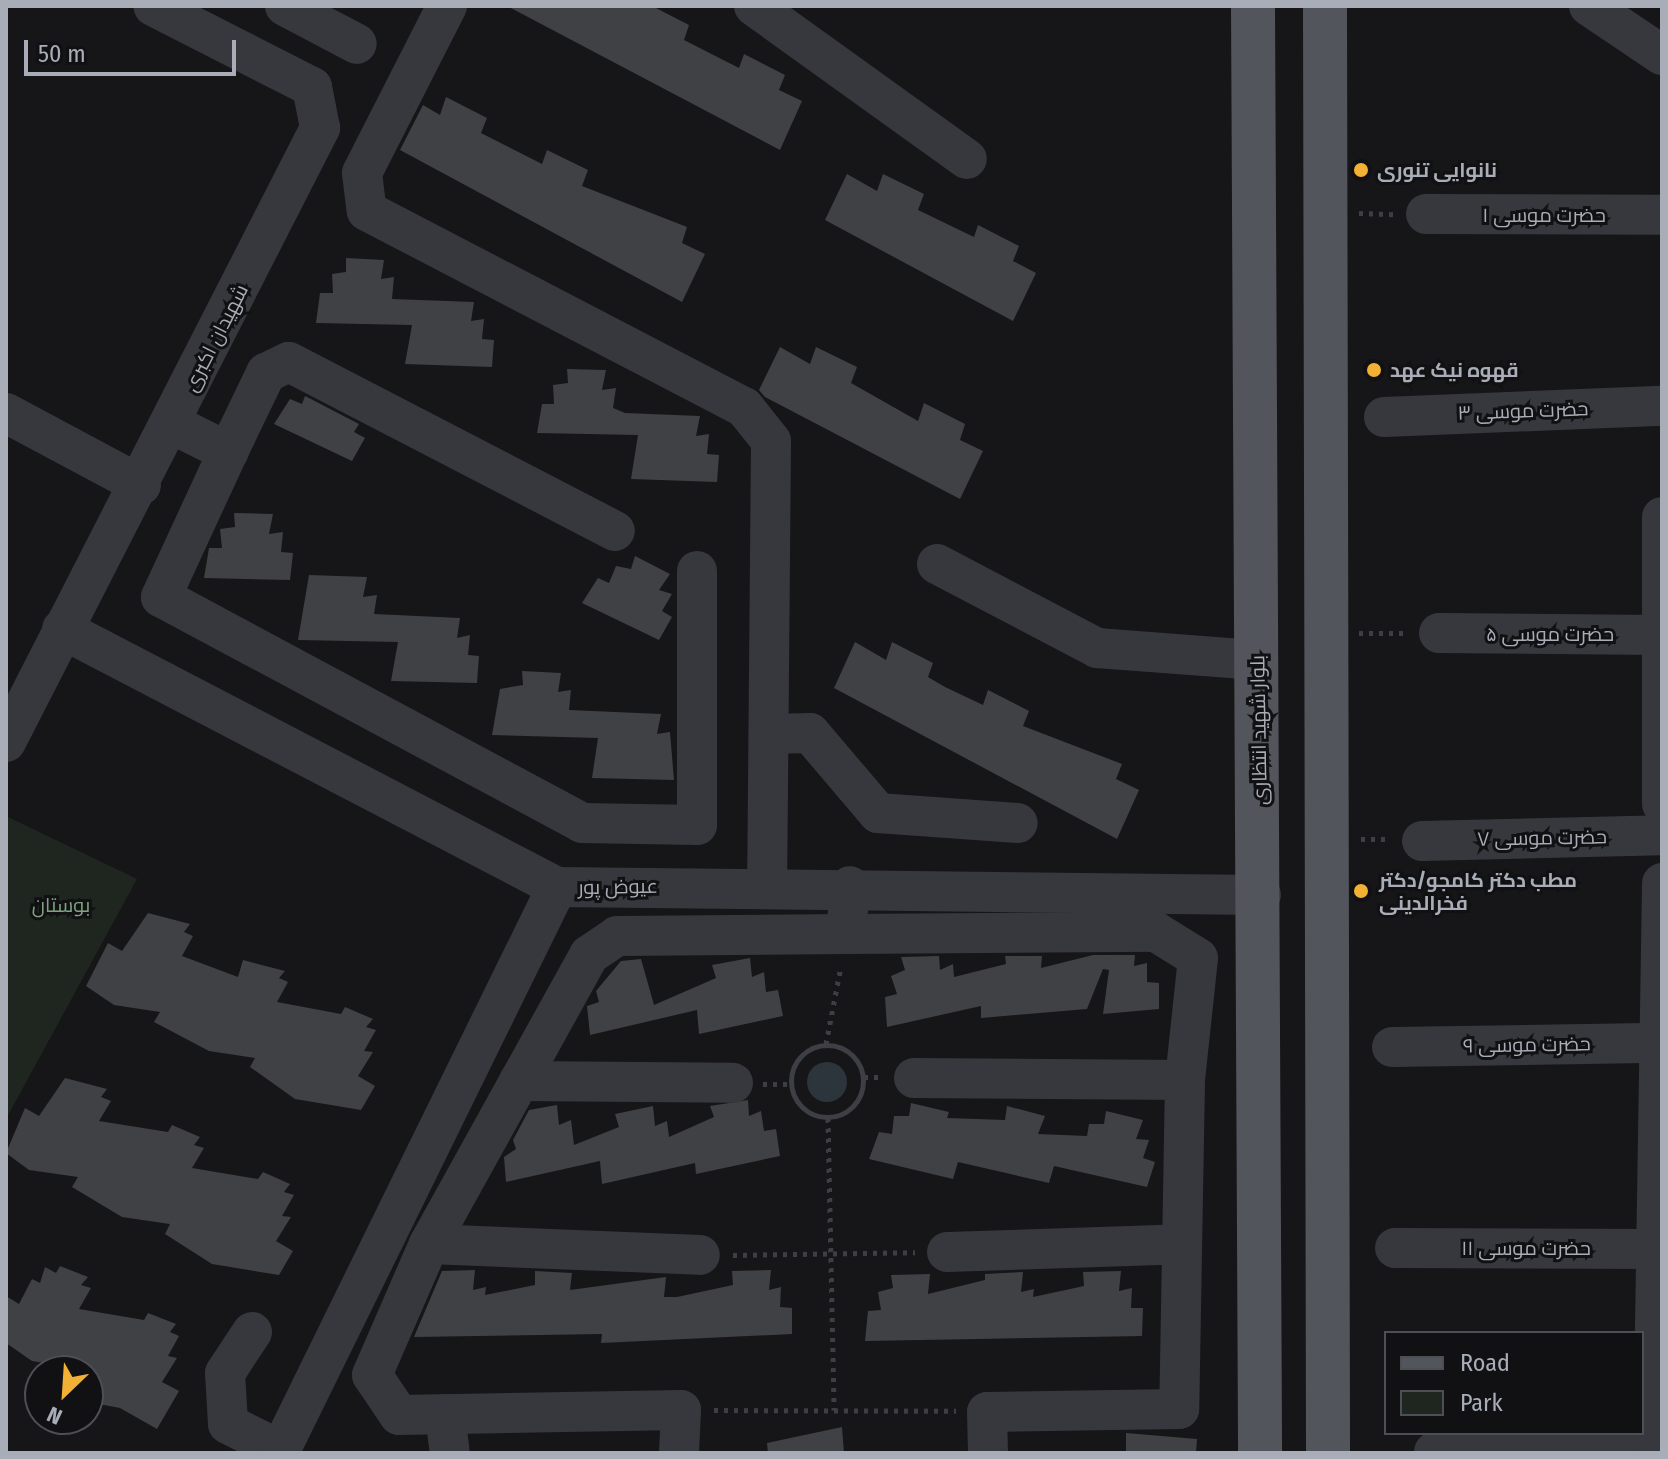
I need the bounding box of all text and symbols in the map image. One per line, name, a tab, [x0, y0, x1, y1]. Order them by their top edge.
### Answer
scale bar	[28, 24, 240, 74]
text: 50 m	[38, 40, 86, 68]
place label: نانوایی تنوری	[1377, 158, 1497, 182]
marker: نانوایی تنوری	[1352, 161, 1370, 179]
street label: حضرت موسی ۱	[1482, 203, 1606, 227]
street label: شهیدان اکبری	[179, 280, 253, 396]
place label: قهوه نیک عهد	[1390, 358, 1518, 382]
marker: قهوه نیک عهد	[1365, 361, 1383, 379]
street label: حضرت موسی ۳	[1457, 397, 1589, 425]
street label: حضرت موسی ۵	[1486, 622, 1614, 646]
street label: بلوار شهید انتظاری	[1246, 655, 1272, 805]
street label: حضرت موسی ۷	[1477, 825, 1607, 851]
place label: مطب دکتر کامجو/دکتر فخرالدینی	[1379, 868, 1577, 915]
street label: عیوض پور	[578, 874, 658, 900]
marker: مطب دکتر کامجو/دکتر فخرالدینی	[1350, 880, 1372, 902]
park label: بوستان	[32, 893, 90, 917]
street label: حضرت موسی ۹	[1463, 1032, 1591, 1058]
street label: حضرت موسی ۱۱	[1461, 1236, 1591, 1260]
legend	[1384, 1331, 1644, 1435]
text: Road	[1460, 1349, 1510, 1377]
north arrow	[24, 1355, 104, 1435]
text: Park	[1460, 1389, 1503, 1417]
text: N	[43, 1400, 66, 1430]

